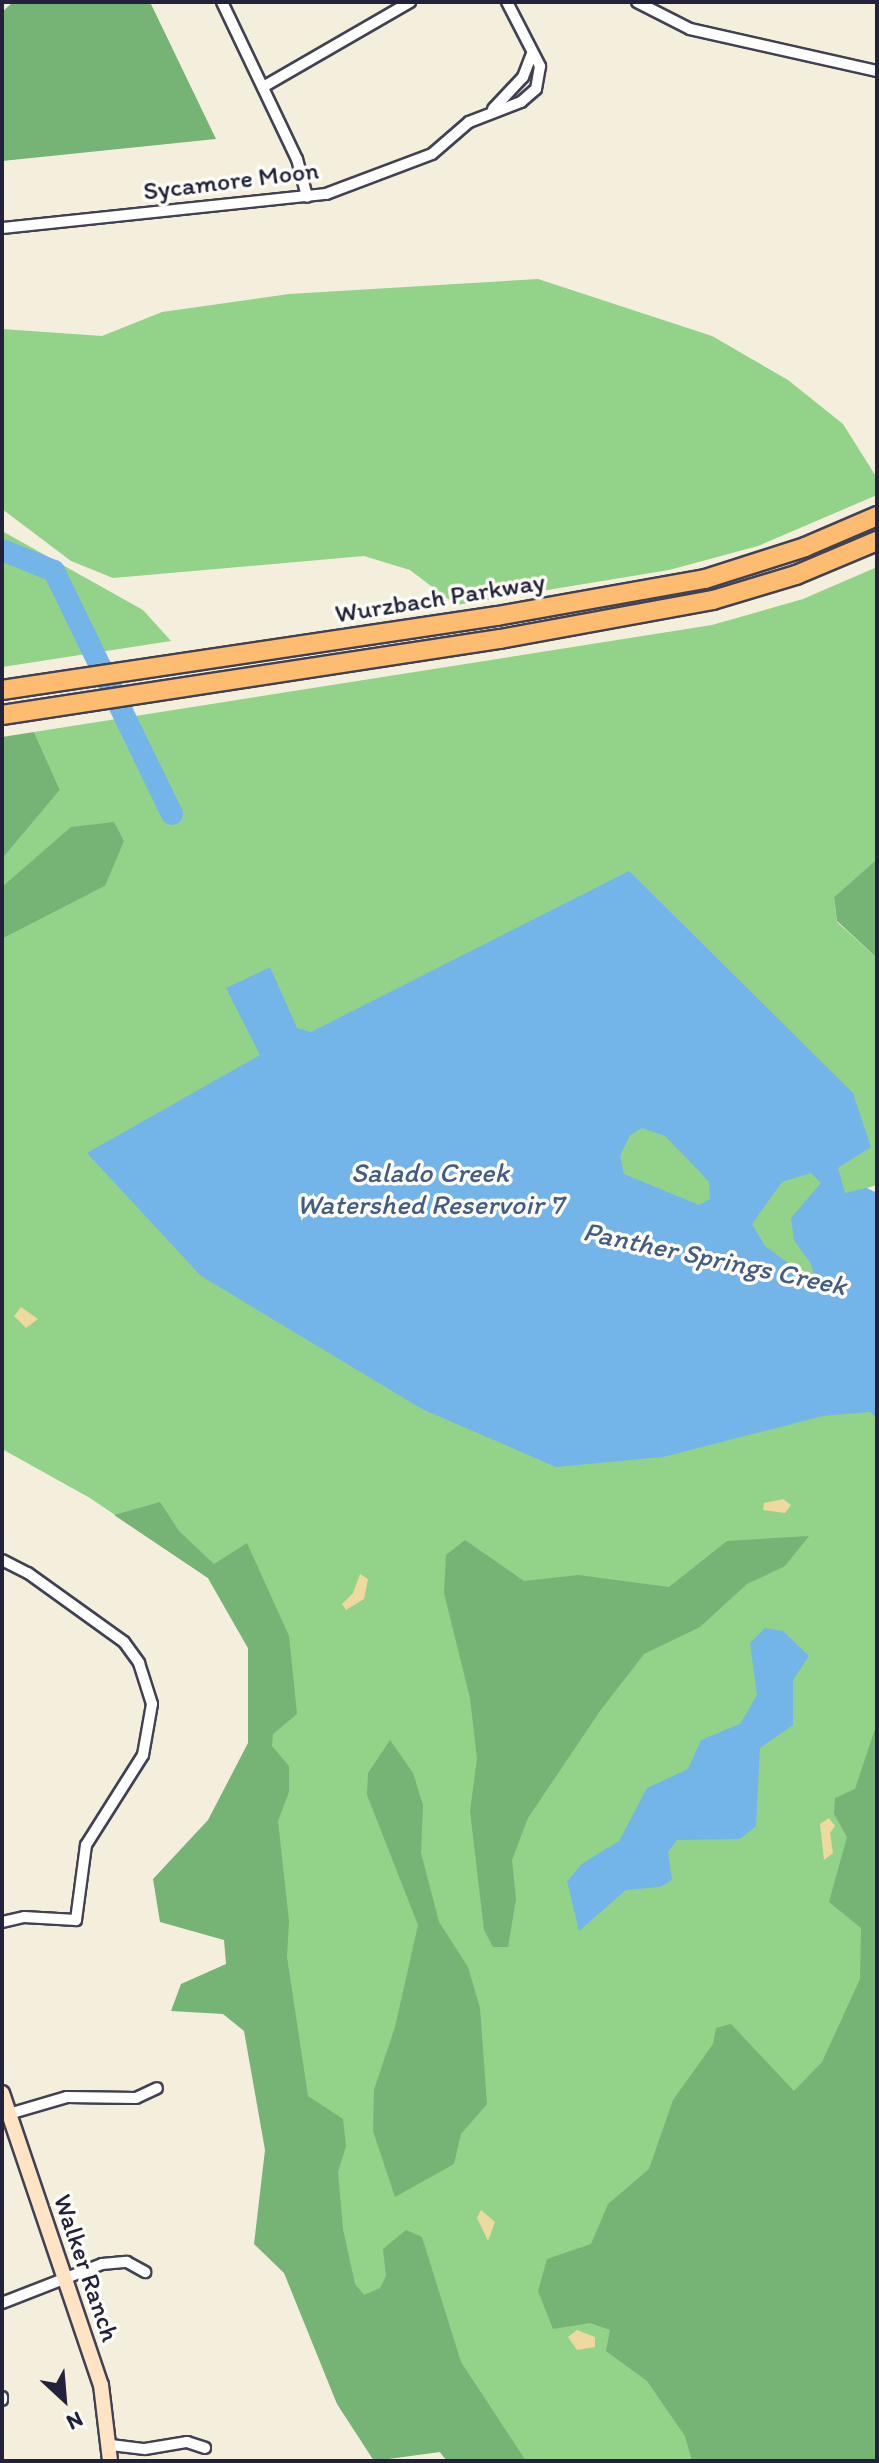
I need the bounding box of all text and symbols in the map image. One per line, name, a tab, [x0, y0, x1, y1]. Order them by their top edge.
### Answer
street label: Sycamore Moon	[141, 155, 321, 207]
street label: Wurzbach Parkway	[334, 566, 546, 630]
water label: Salado Creek Watershed Reservoir 7	[297, 1155, 563, 1221]
water label: Panther Springs Creek	[580, 1214, 850, 1302]
street label: Walker Ranch	[46, 2190, 126, 2346]
north arrow	[24, 2359, 104, 2439]
text: N	[62, 2406, 87, 2436]

